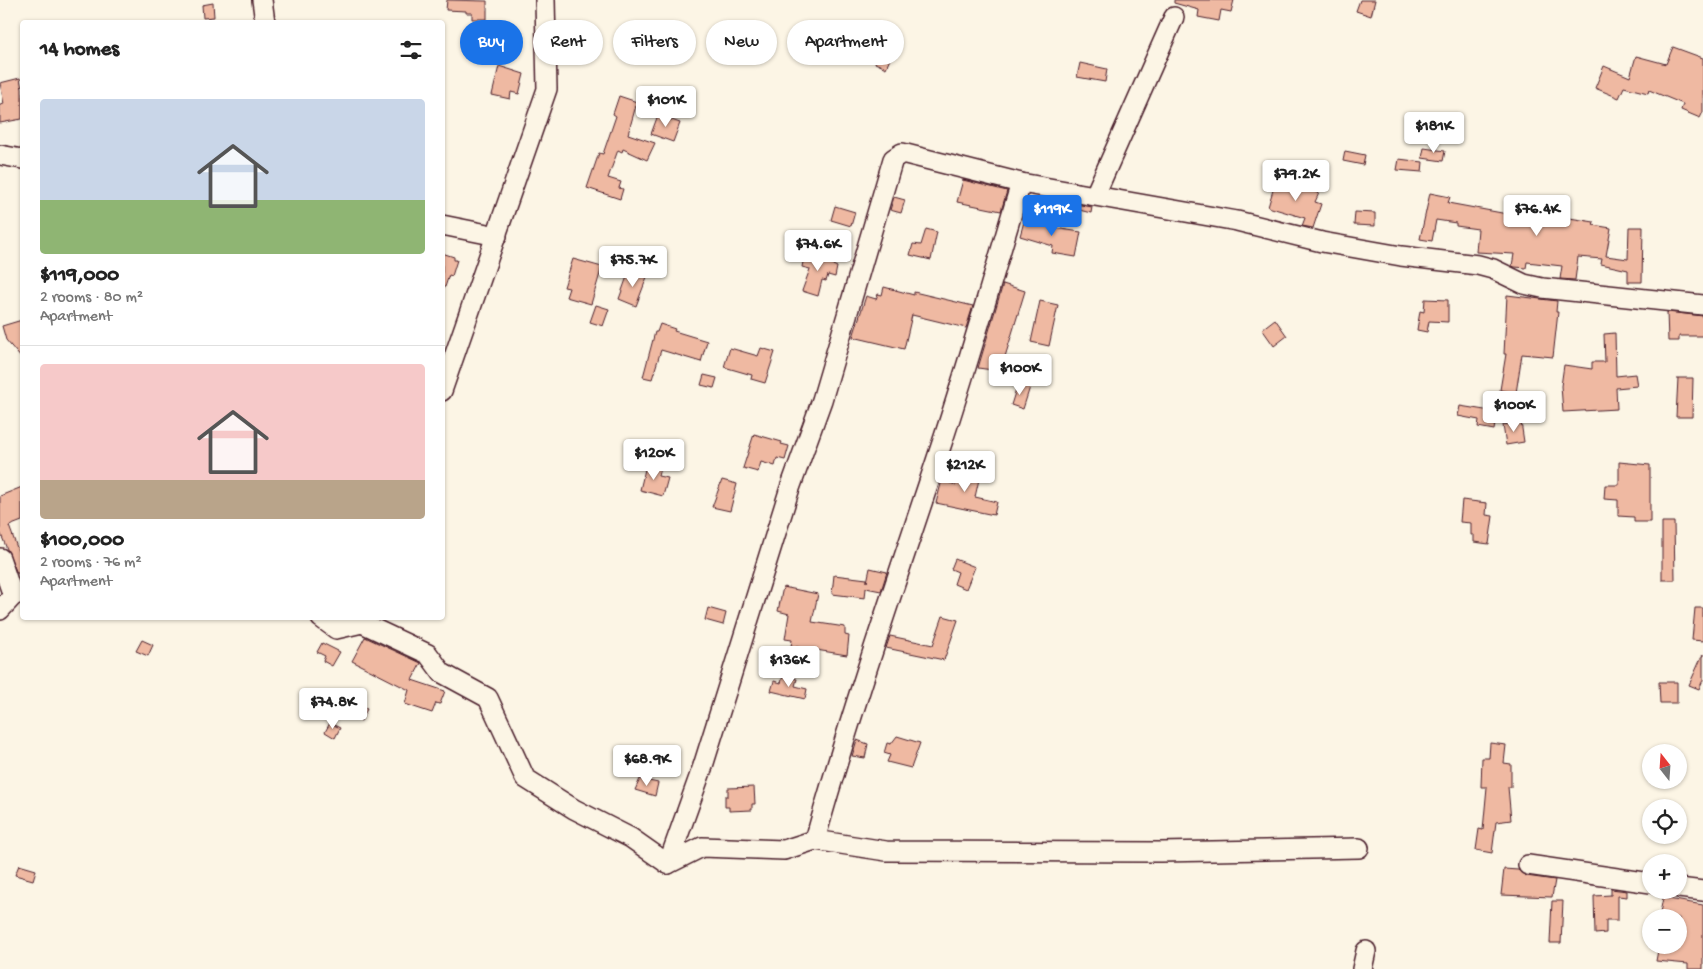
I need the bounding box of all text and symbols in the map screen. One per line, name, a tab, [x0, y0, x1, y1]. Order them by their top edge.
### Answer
chip: Buy	[460, 20, 523, 65]
chip: Rent	[533, 20, 603, 65]
chip: Filters	[613, 20, 696, 65]
chip: New	[706, 20, 777, 65]
chip: Apartment	[787, 20, 904, 65]
icon: filters	[397, 36, 425, 64]
text: 14 homes	[40, 38, 119, 63]
pin: $101K	[631, 86, 701, 128]
text: $101K	[647, 92, 685, 111]
pin: $181K	[1399, 112, 1469, 154]
text: $181K	[1415, 118, 1453, 137]
icon: home	[188, 131, 278, 221]
pin: $79.2K	[1255, 160, 1337, 202]
text: $79.2K	[1273, 166, 1319, 185]
pin: $119K	[1017, 194, 1087, 237]
pin: $76.4K	[1496, 194, 1578, 237]
text: $119K	[1034, 201, 1070, 220]
text: $76.4K	[1514, 201, 1560, 220]
pin: $74.6K	[777, 230, 859, 272]
text: $74.6K	[795, 236, 841, 255]
pin: $75.7K	[592, 246, 674, 288]
text: $75.7K	[610, 252, 656, 271]
text: $119,000	[40, 264, 119, 289]
text: 2 rooms · 80 m²	[40, 289, 143, 308]
text: Apartment	[40, 308, 112, 327]
pin: $100K	[985, 354, 1055, 396]
text: $100K	[1000, 360, 1040, 379]
pin: $100K	[1479, 390, 1549, 433]
icon: home	[188, 397, 278, 487]
text: $100K	[1494, 397, 1534, 416]
pin: $120K	[619, 438, 689, 481]
text: $120K	[634, 445, 674, 464]
pin: $212K	[930, 450, 1000, 493]
text: $212K	[946, 457, 984, 476]
text: $100,000	[40, 529, 124, 554]
text: 2 rooms · 76 m²	[40, 554, 142, 573]
text: Apartment	[40, 573, 112, 592]
pin: $136K	[754, 646, 824, 688]
text: $136K	[770, 652, 808, 671]
pin: $74.8K	[292, 688, 374, 730]
text: $74.8K	[310, 694, 356, 713]
pin: $68.9K	[606, 744, 688, 787]
north arrow	[1642, 744, 1688, 789]
map controls	[1642, 744, 1687, 954]
text: $68.9K	[624, 751, 670, 770]
button: locate	[1642, 799, 1687, 844]
button: +	[1642, 854, 1687, 899]
button: −	[1642, 909, 1687, 954]

